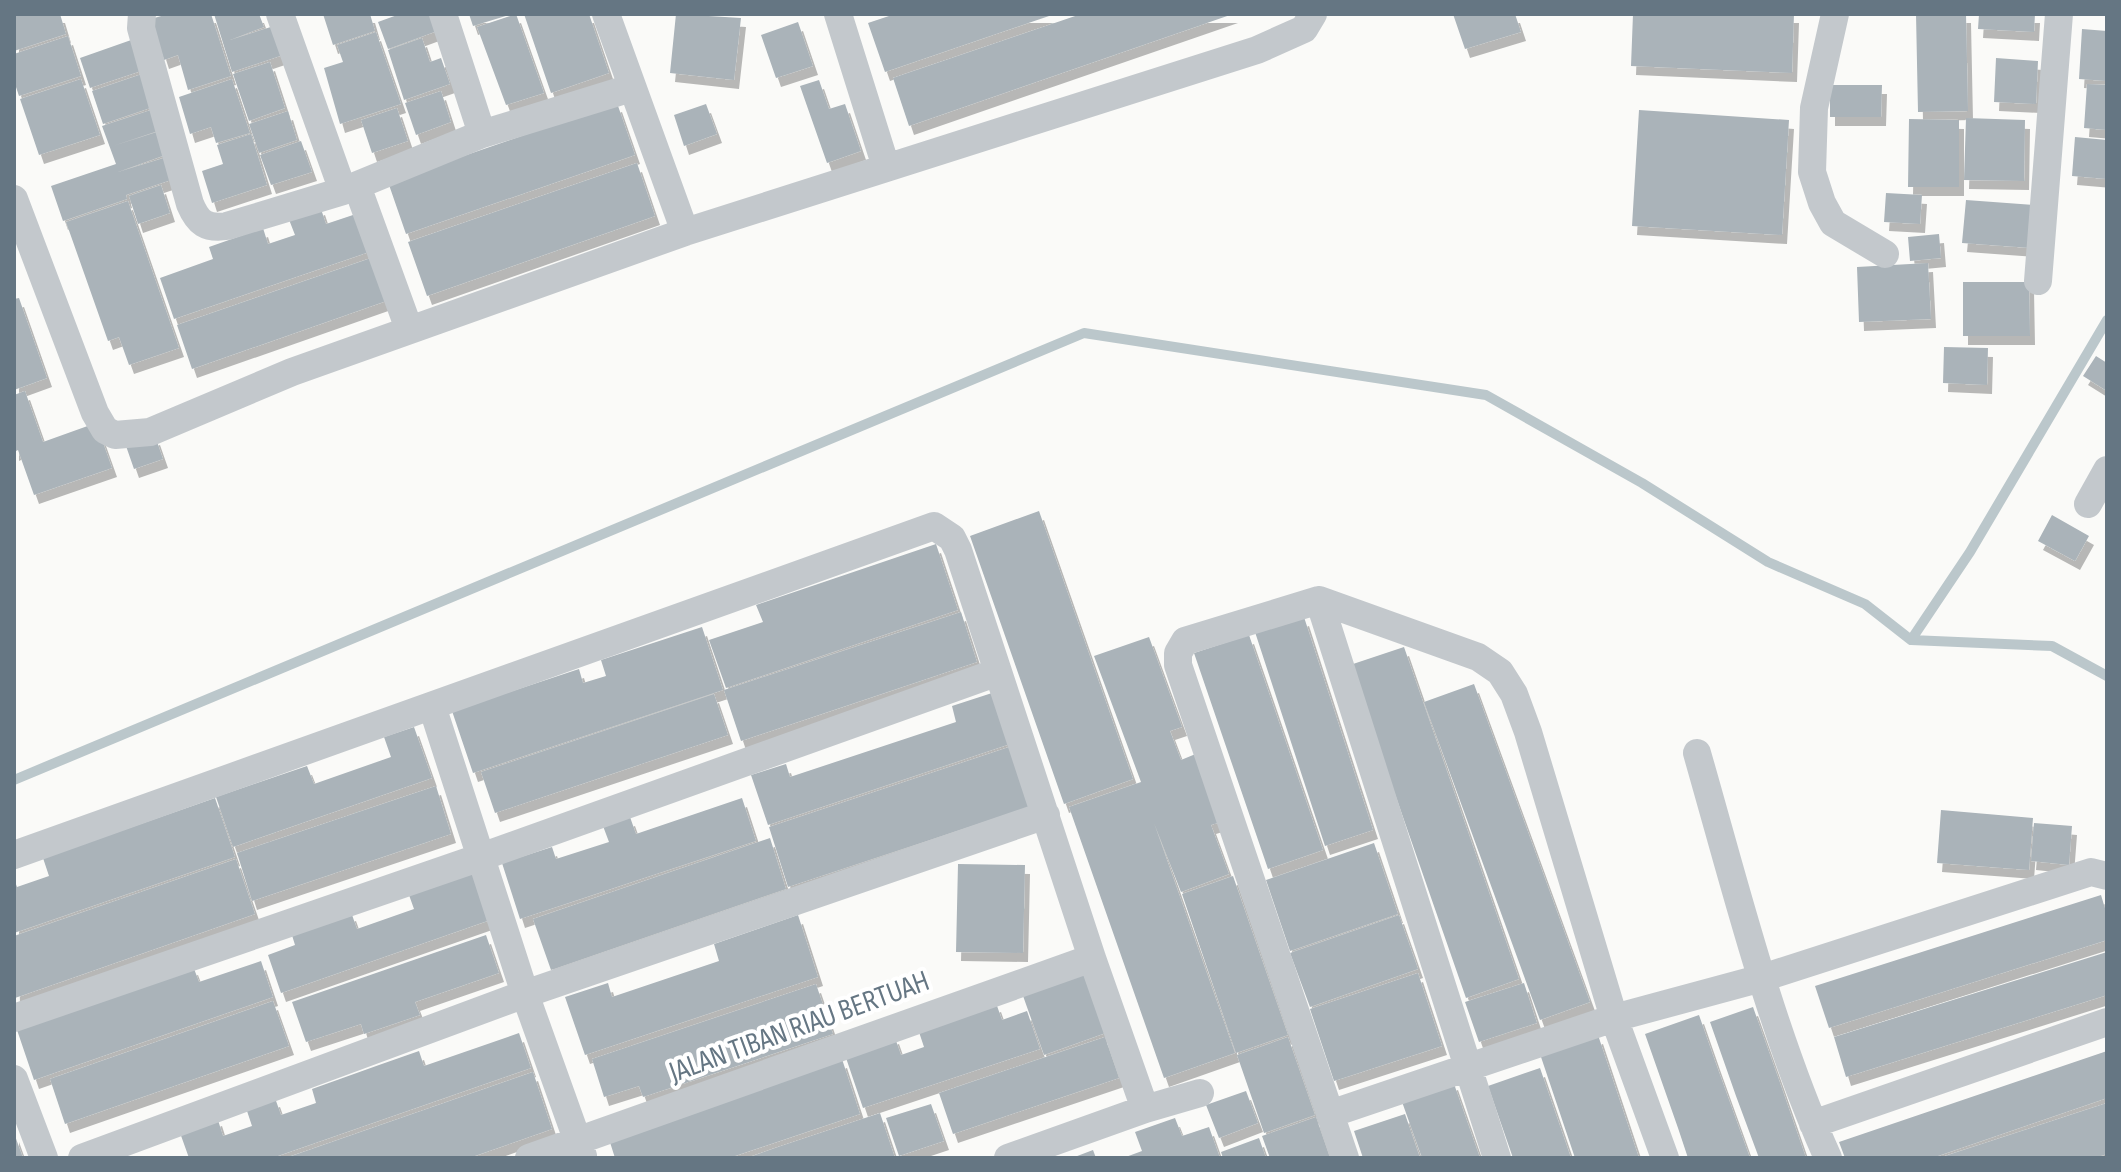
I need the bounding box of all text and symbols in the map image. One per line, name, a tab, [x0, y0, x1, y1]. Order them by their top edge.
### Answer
street label: JALAN TIBAN RIAU BERTUAH	[664, 963, 934, 1091]

